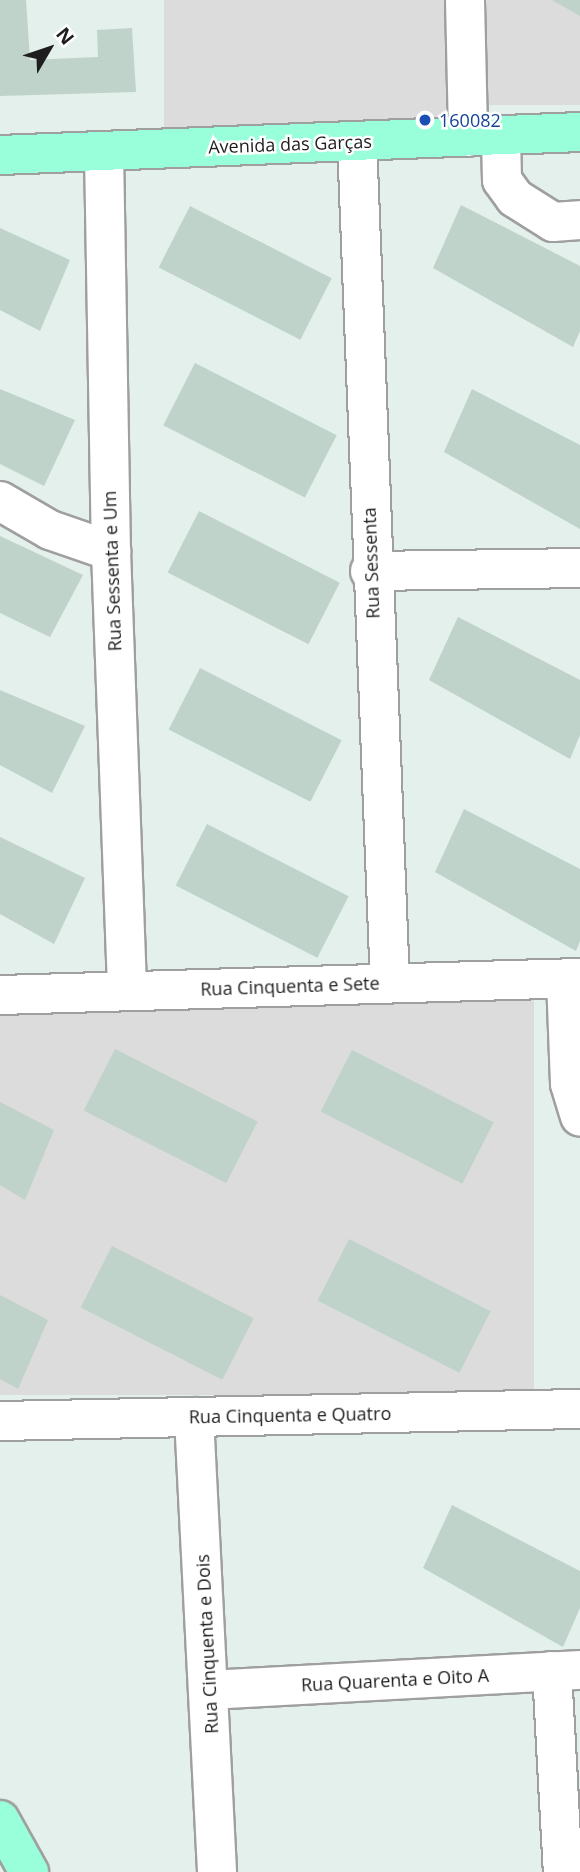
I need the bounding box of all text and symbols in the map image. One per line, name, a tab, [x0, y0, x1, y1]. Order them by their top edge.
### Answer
north arrow	[14, 14, 84, 84]
text: N	[50, 22, 80, 50]
place label: 160082	[439, 109, 501, 131]
marker: 160082	[417, 112, 433, 128]
street label: Avenida das Garças	[208, 130, 372, 158]
street label: Rua Sessenta e Um	[98, 490, 126, 652]
street label: Rua Sessenta	[358, 507, 384, 619]
street label: Rua Cinquenta e Sete	[200, 972, 380, 1000]
street label: Rua Cinquenta e Quatro	[189, 1402, 391, 1428]
street label: Rua Cinquenta e Dois	[192, 1554, 222, 1734]
street label: Rua Quarenta e Oito A	[301, 1664, 489, 1696]

